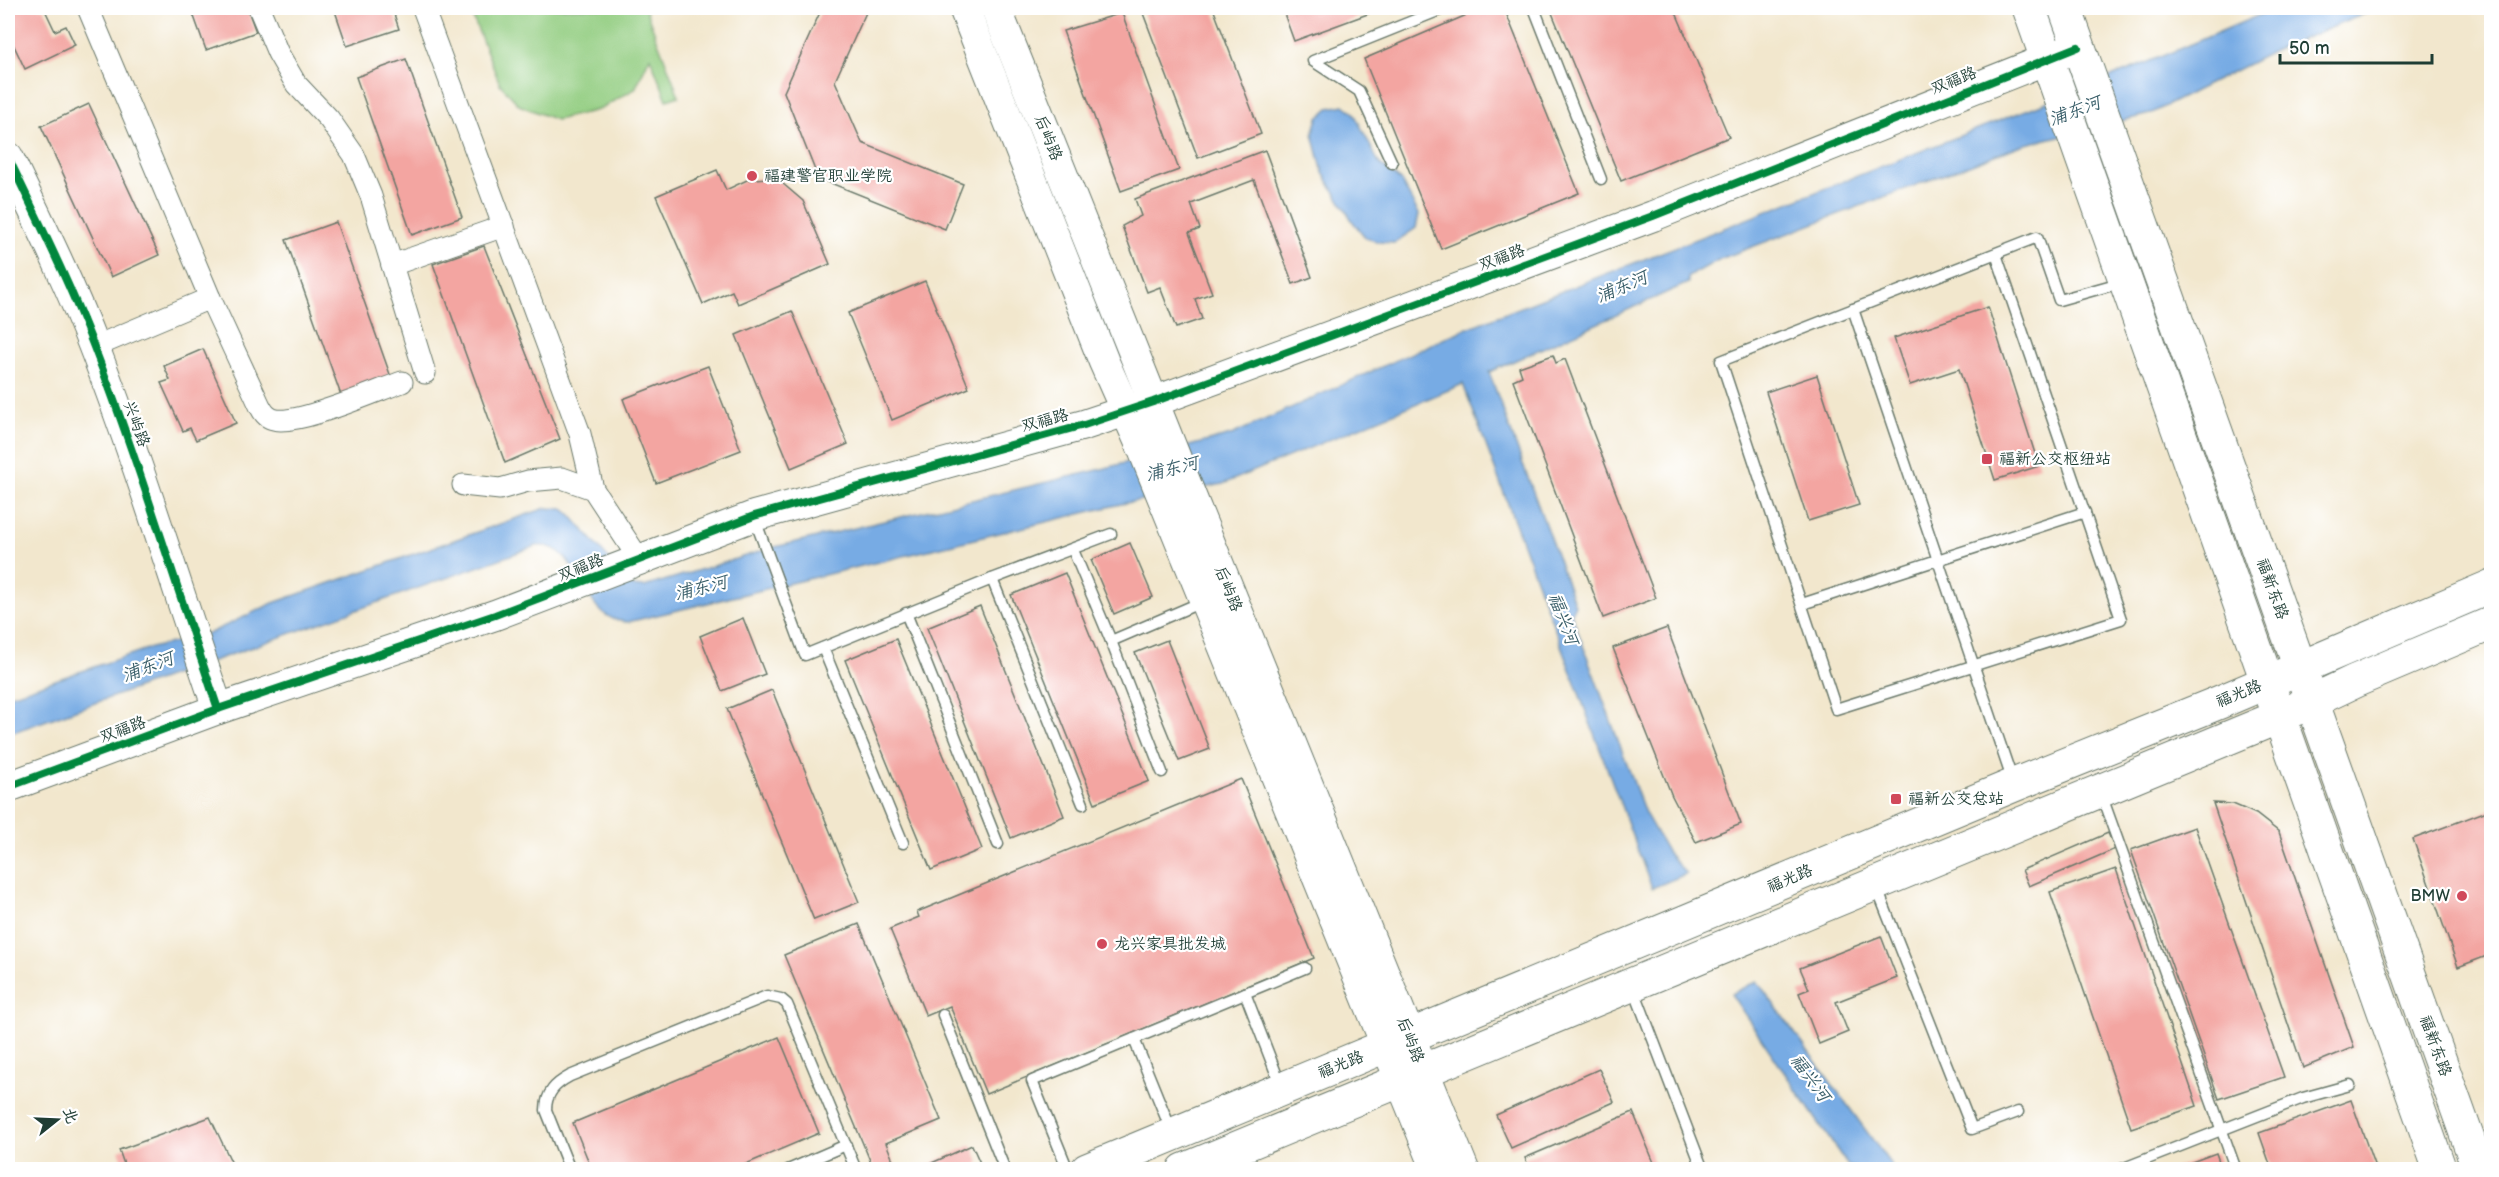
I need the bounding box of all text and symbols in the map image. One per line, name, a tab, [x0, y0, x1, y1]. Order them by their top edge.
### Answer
scale bar	[2280, 27, 2432, 65]
text: 50 m	[2289, 38, 2330, 59]
street label: 双福路	[1928, 63, 1980, 99]
water label: 浦东河	[2046, 91, 2107, 130]
street label: 后屿路	[1030, 112, 1066, 164]
place label: 福建警官职业学院	[764, 167, 892, 186]
marker: 福建警官职业学院	[745, 169, 759, 183]
street label: 双福路	[1476, 241, 1528, 275]
water label: 浦东河	[1593, 266, 1654, 307]
street label: 兴屿路	[119, 398, 153, 450]
street label: 双福路	[1019, 406, 1071, 436]
place label: 福新公交枢纽站	[1999, 450, 2111, 469]
water label: 浦东河	[1143, 452, 1204, 486]
marker: 福新公交枢纽站	[1980, 452, 1994, 466]
street label: 双福路	[555, 550, 607, 586]
street label: 福新东路	[2252, 556, 2292, 622]
street label: 后屿路	[1210, 563, 1246, 615]
water label: 浦东河	[672, 571, 733, 605]
water label: 福兴河	[1544, 590, 1584, 651]
water label: 浦东河	[119, 646, 180, 686]
street label: 福光路	[2213, 676, 2265, 712]
street label: 双福路	[97, 713, 149, 747]
place label: 福新公交总站	[1908, 790, 2004, 809]
marker: 福新公交总站	[1889, 792, 1903, 806]
street label: 福光路	[1764, 861, 1816, 897]
place label: BMW	[2411, 887, 2450, 906]
marker: BMW	[2455, 889, 2469, 903]
place label: 龙兴家具批发城	[1114, 935, 1226, 954]
marker: 龙兴家具批发城	[1095, 937, 1109, 951]
street label: 福新东路	[2415, 1013, 2455, 1079]
street label: 后屿路	[1393, 1014, 1427, 1066]
street label: 福光路	[1315, 1047, 1367, 1083]
water label: 福兴河	[1786, 1050, 1836, 1108]
north arrow	[27, 1090, 87, 1150]
text: 北	[58, 1105, 81, 1126]

